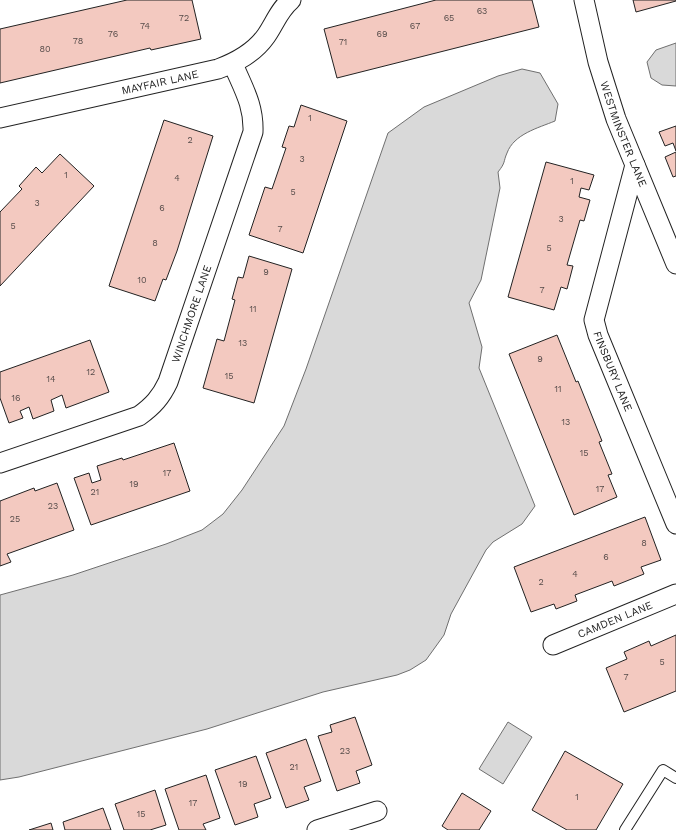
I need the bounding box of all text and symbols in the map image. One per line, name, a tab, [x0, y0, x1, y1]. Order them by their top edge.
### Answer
house number: 63	[477, 6, 487, 16]
house number: 72	[179, 13, 189, 23]
house number: 65	[444, 13, 454, 23]
house number: 74	[140, 21, 150, 31]
house number: 67	[410, 21, 420, 31]
house number: 76	[108, 29, 118, 39]
house number: 69	[376, 29, 388, 39]
house number: 78	[73, 36, 83, 46]
house number: 71	[339, 37, 347, 47]
house number: 80	[39, 44, 51, 54]
street label: MAYFAIR LANE	[120, 68, 200, 97]
street label: WESTMINSTER LANE	[597, 80, 649, 189]
house number: 1	[308, 113, 312, 123]
house number: 2	[187, 135, 193, 145]
house number: 3	[299, 154, 305, 164]
house number: 1	[64, 170, 68, 180]
house number: 4	[174, 173, 180, 183]
house number: 1	[570, 176, 574, 186]
house number: 5	[290, 187, 296, 197]
house number: 3	[34, 198, 40, 208]
house number: 6	[159, 203, 165, 213]
house number: 3	[558, 214, 564, 224]
house number: 5	[10, 221, 16, 231]
house number: 7	[277, 224, 283, 234]
house number: 8	[152, 238, 158, 248]
house number: 5	[546, 243, 552, 253]
street label: WINCHMORE LANE	[169, 263, 214, 364]
house number: 9	[263, 267, 269, 277]
house number: 10	[137, 275, 147, 285]
house number: 7	[539, 285, 545, 295]
house number: 11	[249, 304, 257, 314]
street label: FINSBURY LANE	[590, 330, 635, 413]
house number: 13	[239, 338, 247, 348]
house number: 9	[537, 354, 543, 364]
house number: 12	[87, 367, 95, 377]
house number: 15	[225, 371, 233, 381]
house number: 14	[46, 374, 56, 384]
house number: 11	[554, 384, 562, 394]
house number: 16	[12, 393, 20, 403]
house number: 13	[562, 417, 570, 427]
house number: 15	[580, 448, 588, 458]
house number: 17	[163, 468, 171, 478]
house number: 19	[129, 479, 139, 489]
house number: 17	[596, 484, 604, 494]
house number: 21	[91, 487, 99, 497]
house number: 23	[48, 501, 58, 511]
house number: 25	[10, 514, 20, 524]
house number: 8	[641, 538, 647, 548]
house number: 6	[603, 552, 609, 562]
house number: 4	[572, 569, 578, 579]
house number: 2	[538, 577, 544, 587]
street label: CAMDEN LANE	[576, 598, 655, 641]
house number: 5	[659, 657, 665, 667]
house number: 7	[623, 672, 629, 682]
house number: 23	[340, 746, 350, 756]
house number: 21	[290, 762, 298, 772]
house number: 19	[238, 779, 248, 789]
house number: 1	[575, 792, 579, 802]
house number: 17	[189, 798, 197, 808]
house number: 15	[137, 809, 145, 819]

